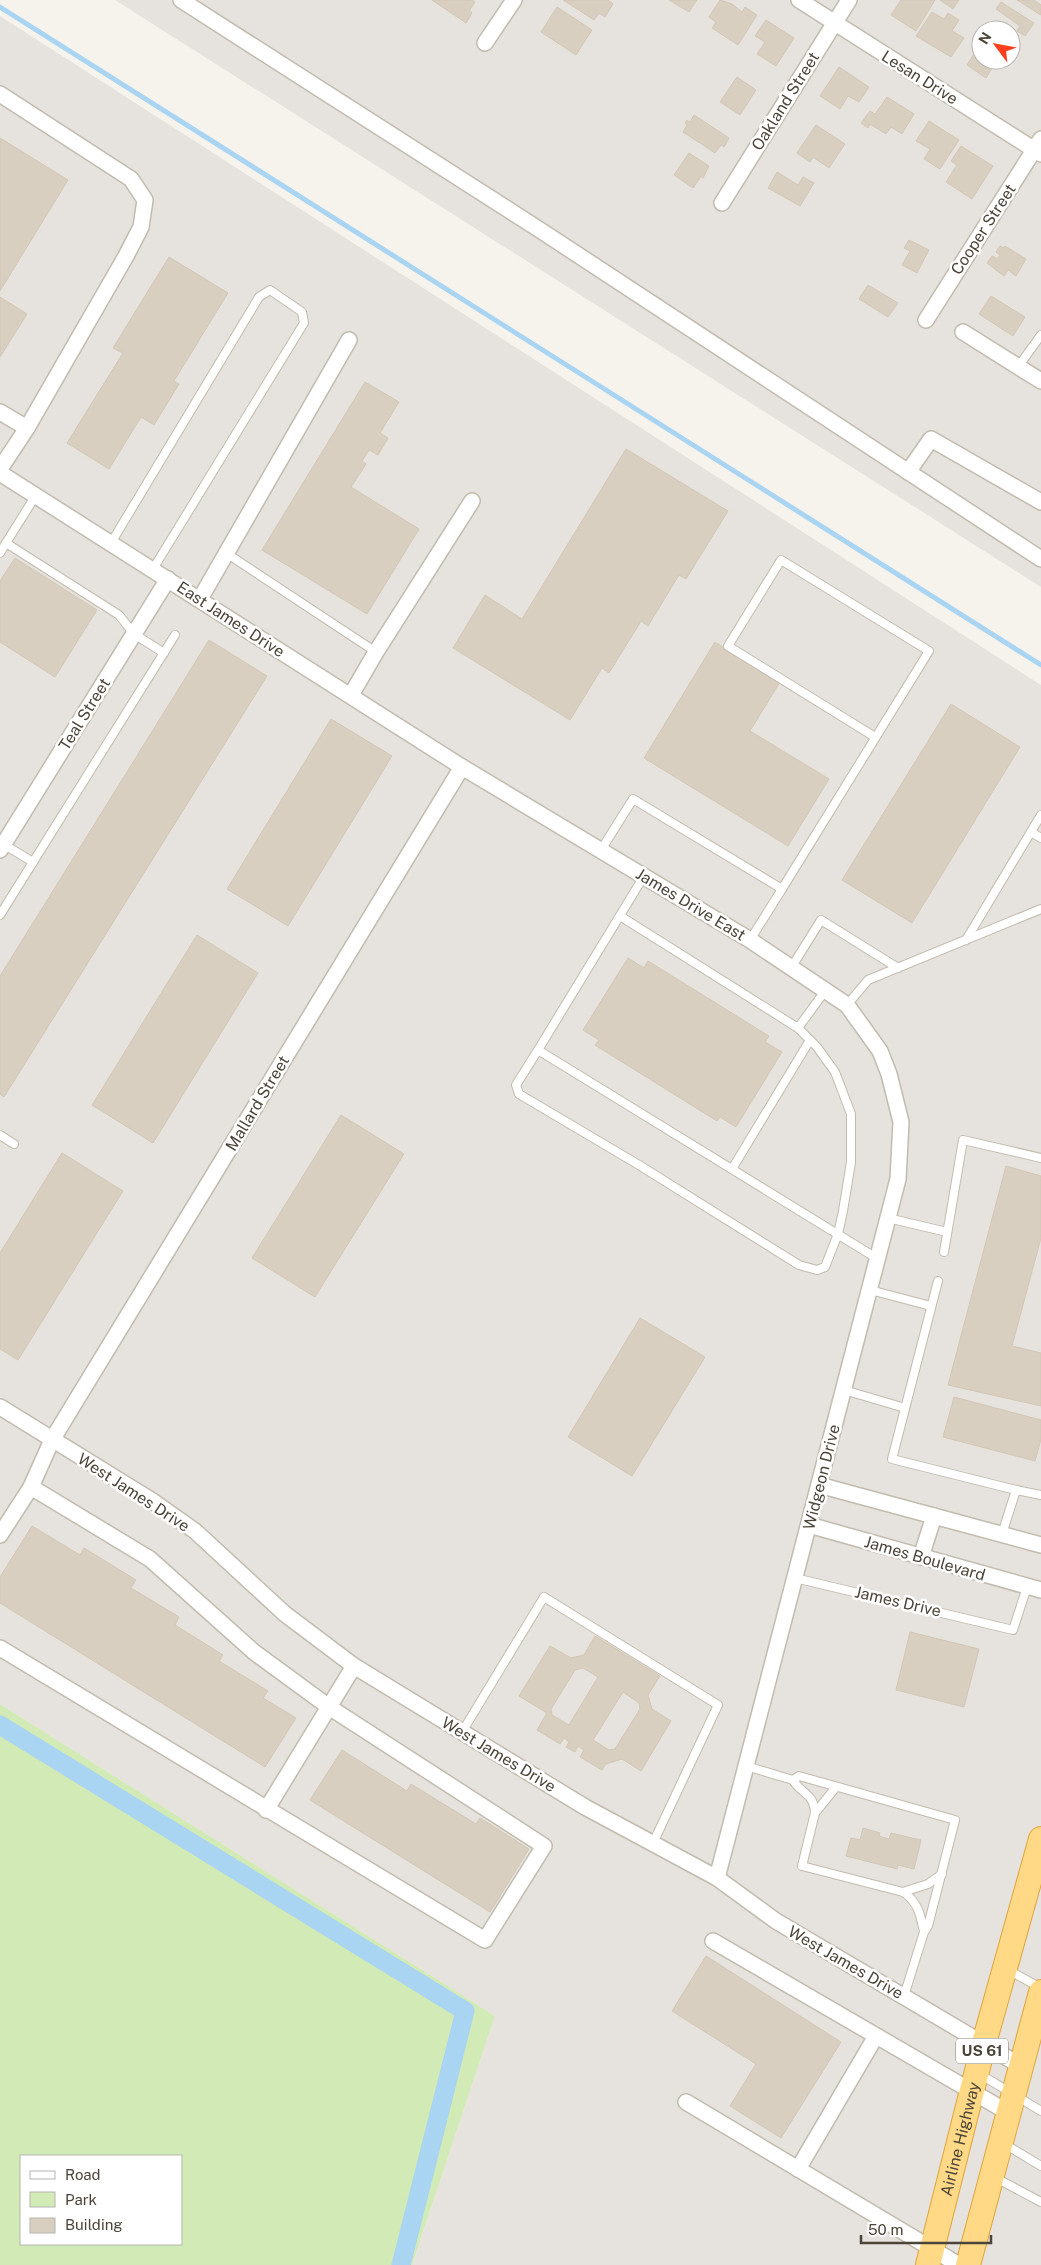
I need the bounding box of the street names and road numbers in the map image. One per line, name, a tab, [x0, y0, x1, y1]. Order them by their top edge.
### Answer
street label: Lesan Drive	[878, 46, 961, 108]
street label: Oakland Street	[748, 49, 823, 154]
street label: Cooper Street	[947, 180, 1020, 278]
street label: East James Drive	[173, 577, 288, 661]
street label: Teal Street	[55, 675, 114, 754]
street label: James Drive East	[632, 864, 749, 945]
street label: Mallard Street	[222, 1052, 293, 1154]
street label: Widgeon Drive	[799, 1422, 844, 1532]
street label: West James Drive	[74, 1449, 193, 1536]
street label: James Boulevard	[862, 1532, 987, 1585]
street label: James Drive	[853, 1582, 943, 1621]
street label: West James Drive	[438, 1713, 559, 1796]
street label: West James Drive	[785, 1922, 907, 2003]
road number: US 61	[956, 2038, 1008, 2064]
street label: Airline Highway	[937, 2079, 984, 2198]

